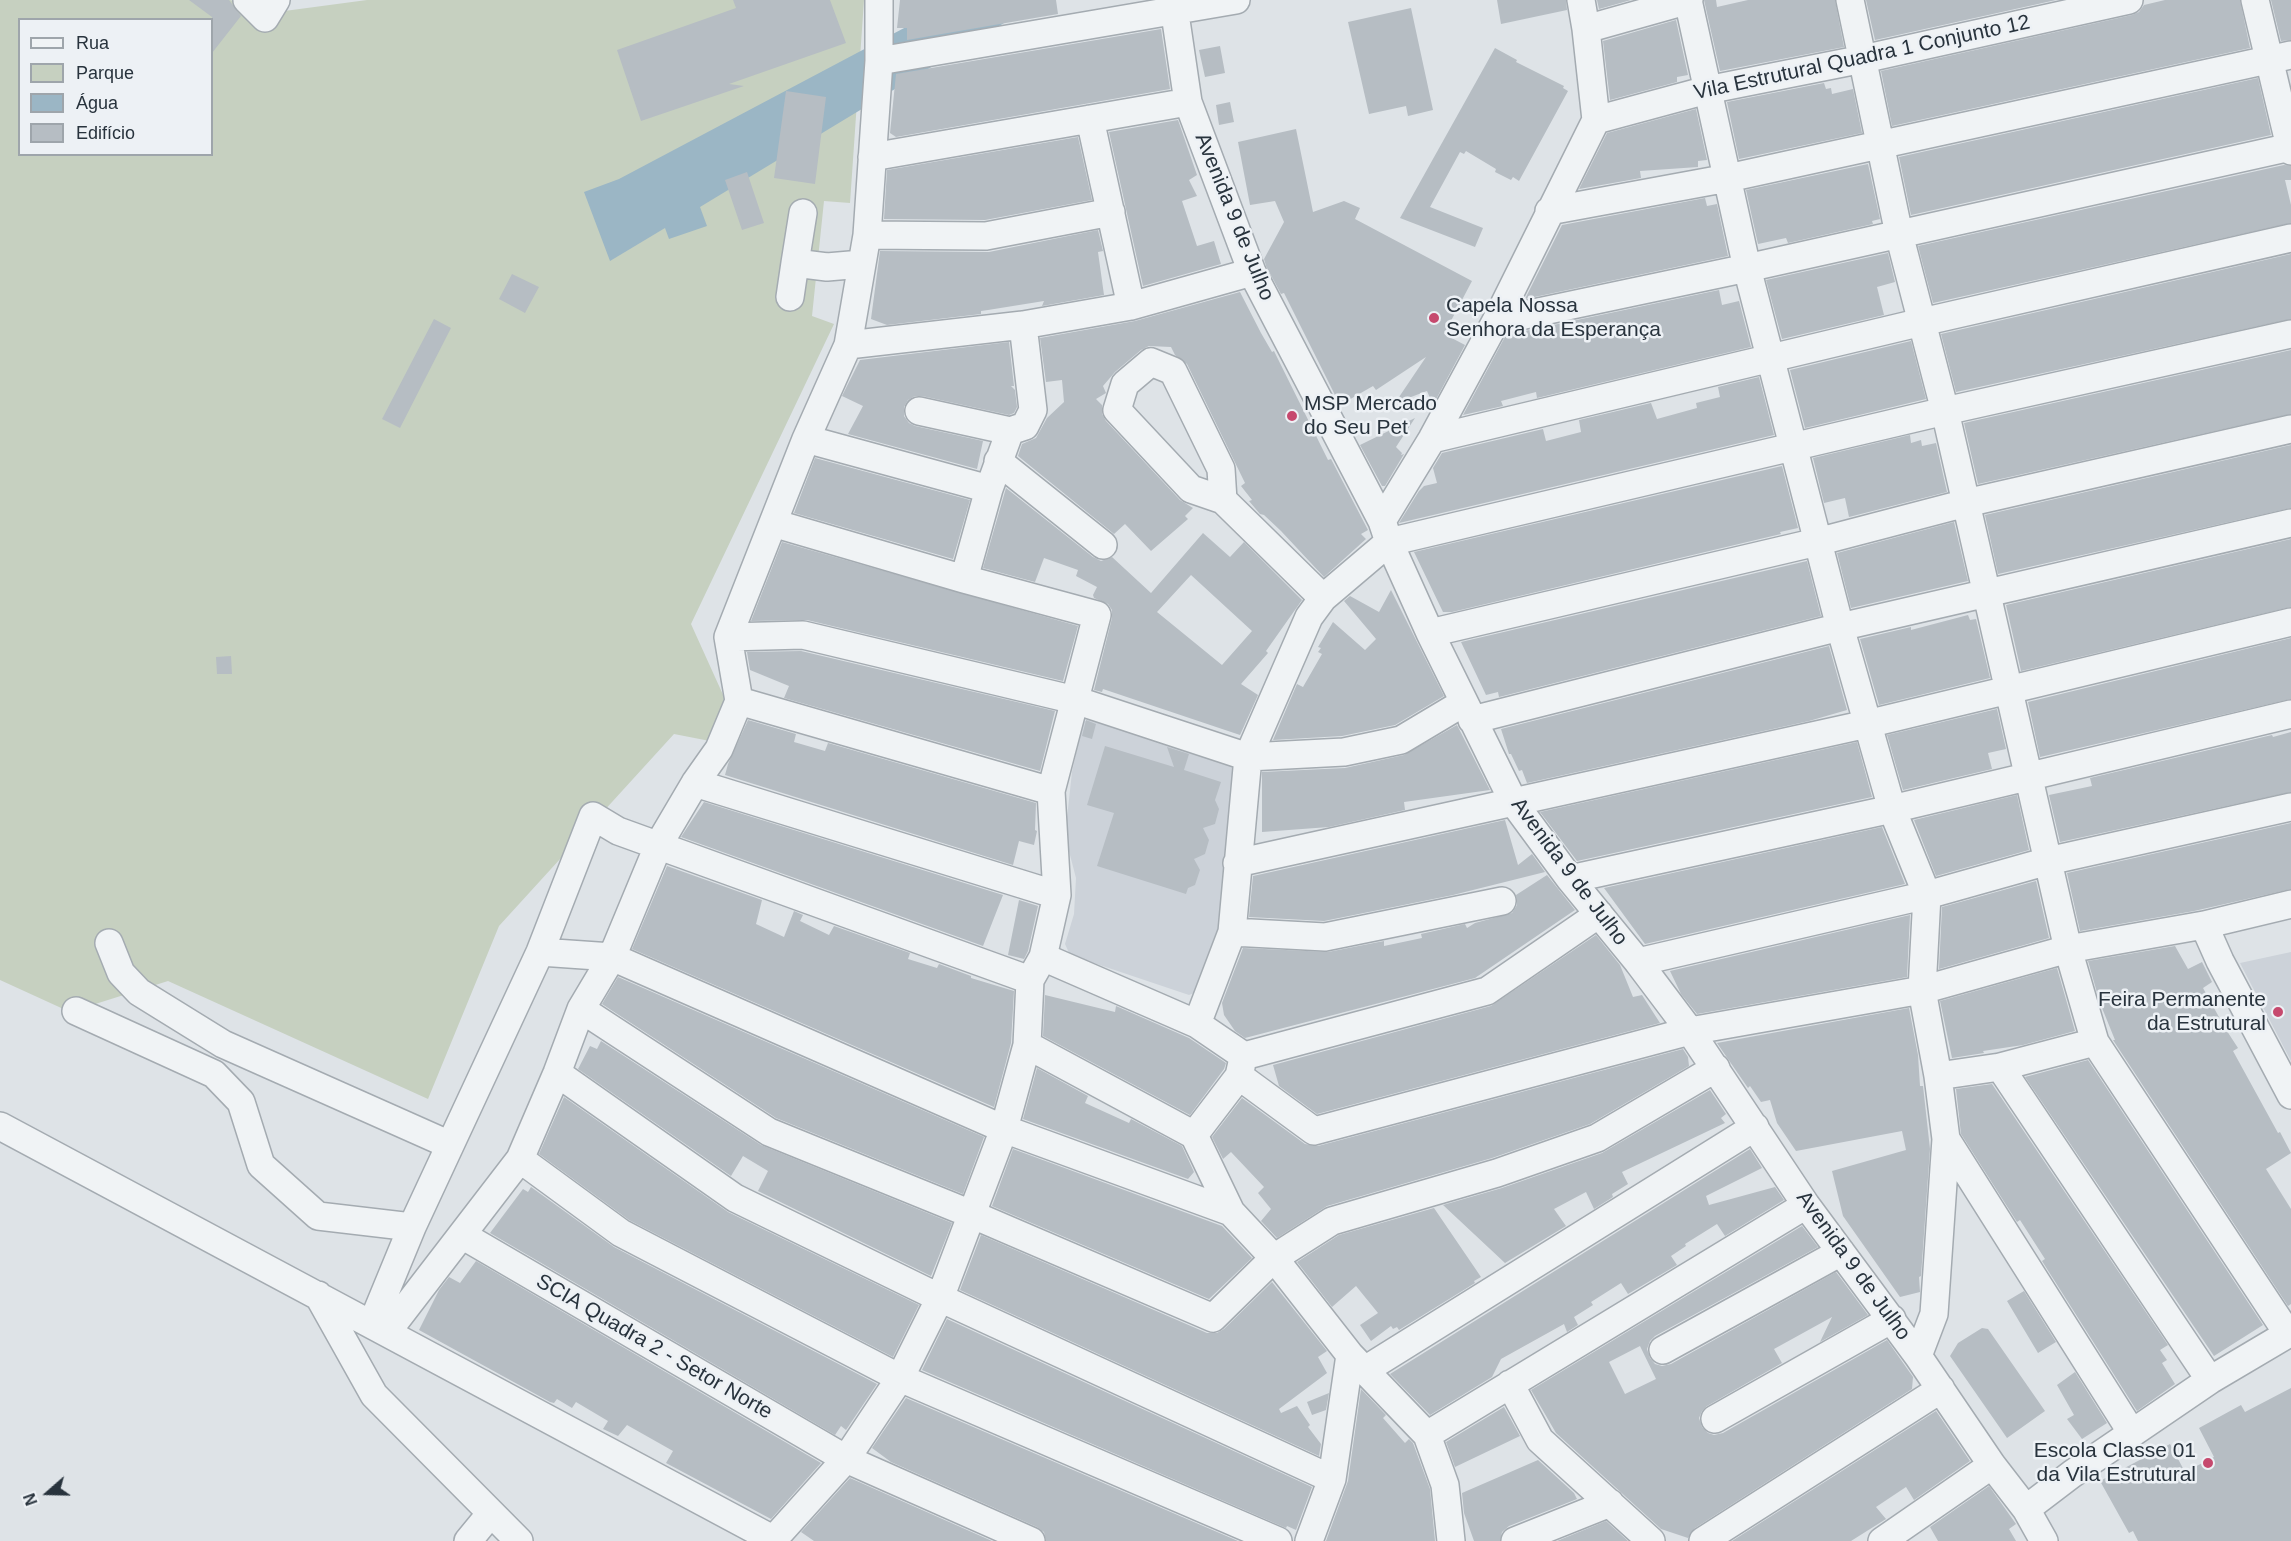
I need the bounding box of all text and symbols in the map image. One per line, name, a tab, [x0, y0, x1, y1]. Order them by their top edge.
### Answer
street label: Vila Estrutural Quadra 1 Conjunto 12	[1692, 10, 2032, 106]
legend	[18, 18, 213, 156]
text: Rua	[76, 33, 109, 53]
text: Parque	[76, 63, 134, 83]
text: Água	[76, 93, 118, 113]
text: Edifício	[76, 123, 135, 143]
street label: Avenida 9 de Julho	[1189, 130, 1279, 304]
place label: Capela Nossa Senhora da Esperança	[1446, 293, 1661, 343]
marker: Capela Nossa Senhora da Esperança	[1427, 311, 1441, 325]
place label: MSP Mercado do Seu Pet	[1304, 391, 1437, 441]
marker: MSP Mercado do Seu Pet	[1285, 409, 1299, 423]
street label: Avenida 9 de Julho	[1505, 793, 1633, 951]
place label: Feira Permanente da Estrutural	[2098, 987, 2266, 1037]
marker: Feira Permanente da Estrutural	[2271, 1005, 2285, 1019]
street label: Avenida 9 de Julho	[1790, 1186, 1916, 1346]
street label: SCIA Quadra 2 - Setor Norte	[531, 1269, 777, 1425]
place label: Escola Classe 01 da Vila Estrutural	[2034, 1438, 2196, 1488]
marker: Escola Classe 01 da Vila Estrutural	[2201, 1456, 2215, 1470]
north arrow	[18, 1463, 78, 1523]
text: N	[21, 1491, 41, 1508]

